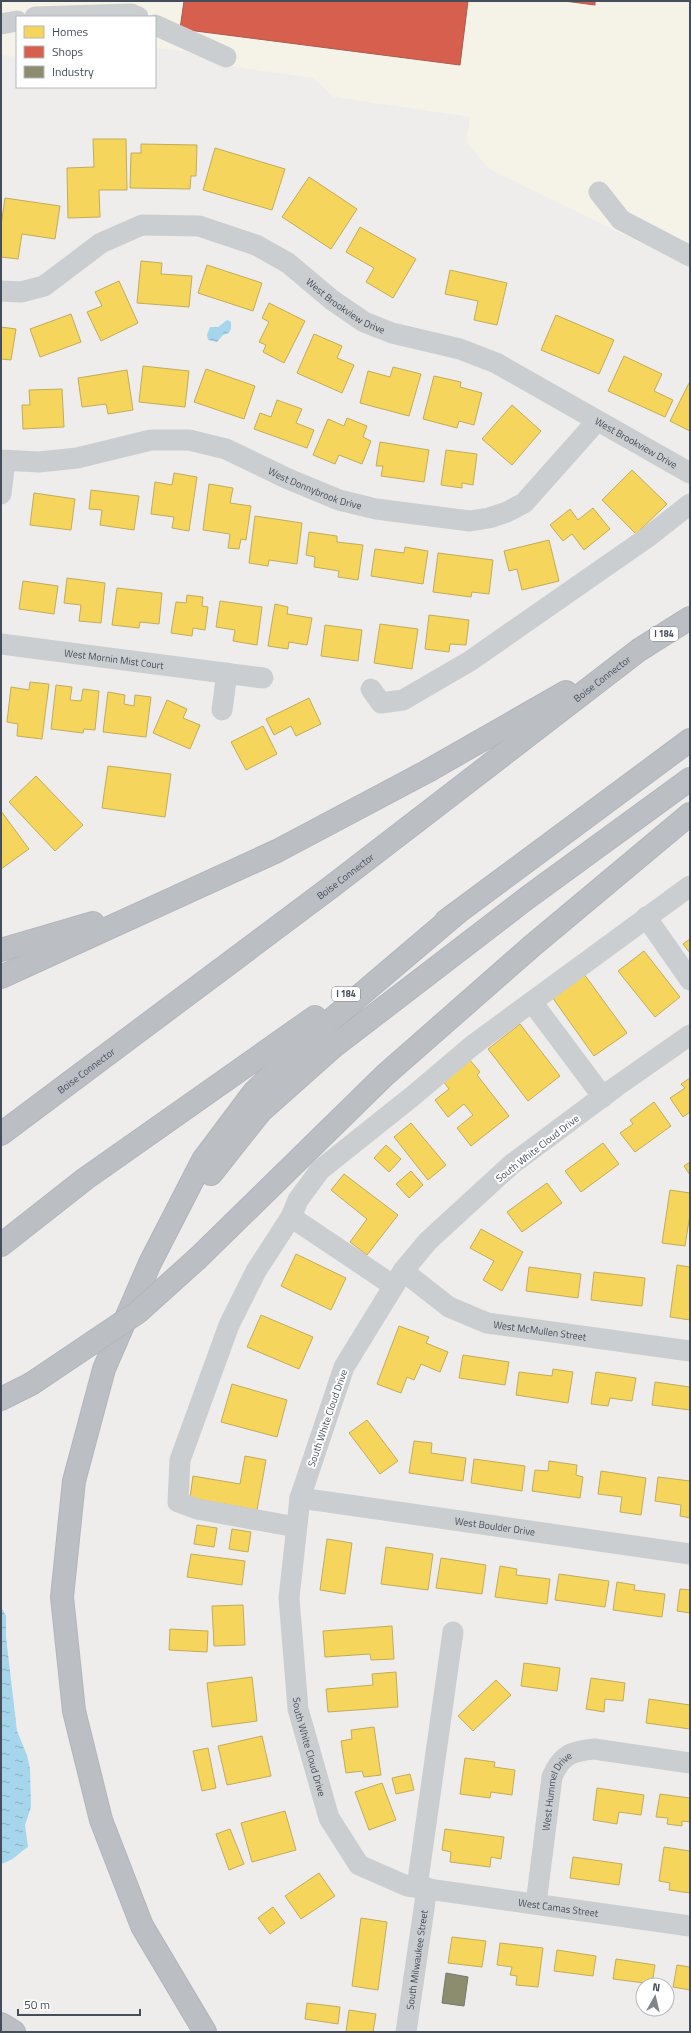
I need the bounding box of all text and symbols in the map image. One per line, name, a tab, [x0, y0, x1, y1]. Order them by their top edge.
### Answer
legend	[16, 16, 156, 88]
text: Homes	[52, 22, 88, 41]
text: Shops	[52, 42, 84, 61]
text: Industry	[52, 62, 94, 81]
street label: West Brookview Drive	[303, 274, 387, 338]
street label: West Brookview Drive	[592, 414, 680, 472]
street label: West Donnybrook Drive	[266, 463, 363, 513]
road number: I 184	[650, 627, 678, 641]
street label: West Mornin Mist Court	[63, 645, 165, 673]
street label: Boise Connector	[570, 652, 634, 706]
street label: Boise Connector	[314, 849, 378, 903]
road number: I 184	[332, 987, 360, 1001]
street label: Boise Connector	[54, 1044, 119, 1097]
street label: South White Cloud Drive	[493, 1111, 582, 1186]
street label: West McMullen Street	[492, 1317, 588, 1345]
street label: South White Cloud Drive	[304, 1368, 351, 1469]
street label: West Boulder Drive	[454, 1513, 536, 1540]
street label: South White Cloud Drive	[289, 1697, 329, 1798]
street label: West Hummel Drive	[538, 1748, 575, 1832]
street label: West Camas Street	[517, 1895, 600, 1921]
street label: South Milwaukee Street	[402, 1908, 432, 2011]
north arrow	[635, 1977, 675, 2017]
text: N	[652, 1979, 661, 1996]
scale bar	[18, 1991, 140, 2017]
text: 50 m	[24, 1995, 50, 2014]

